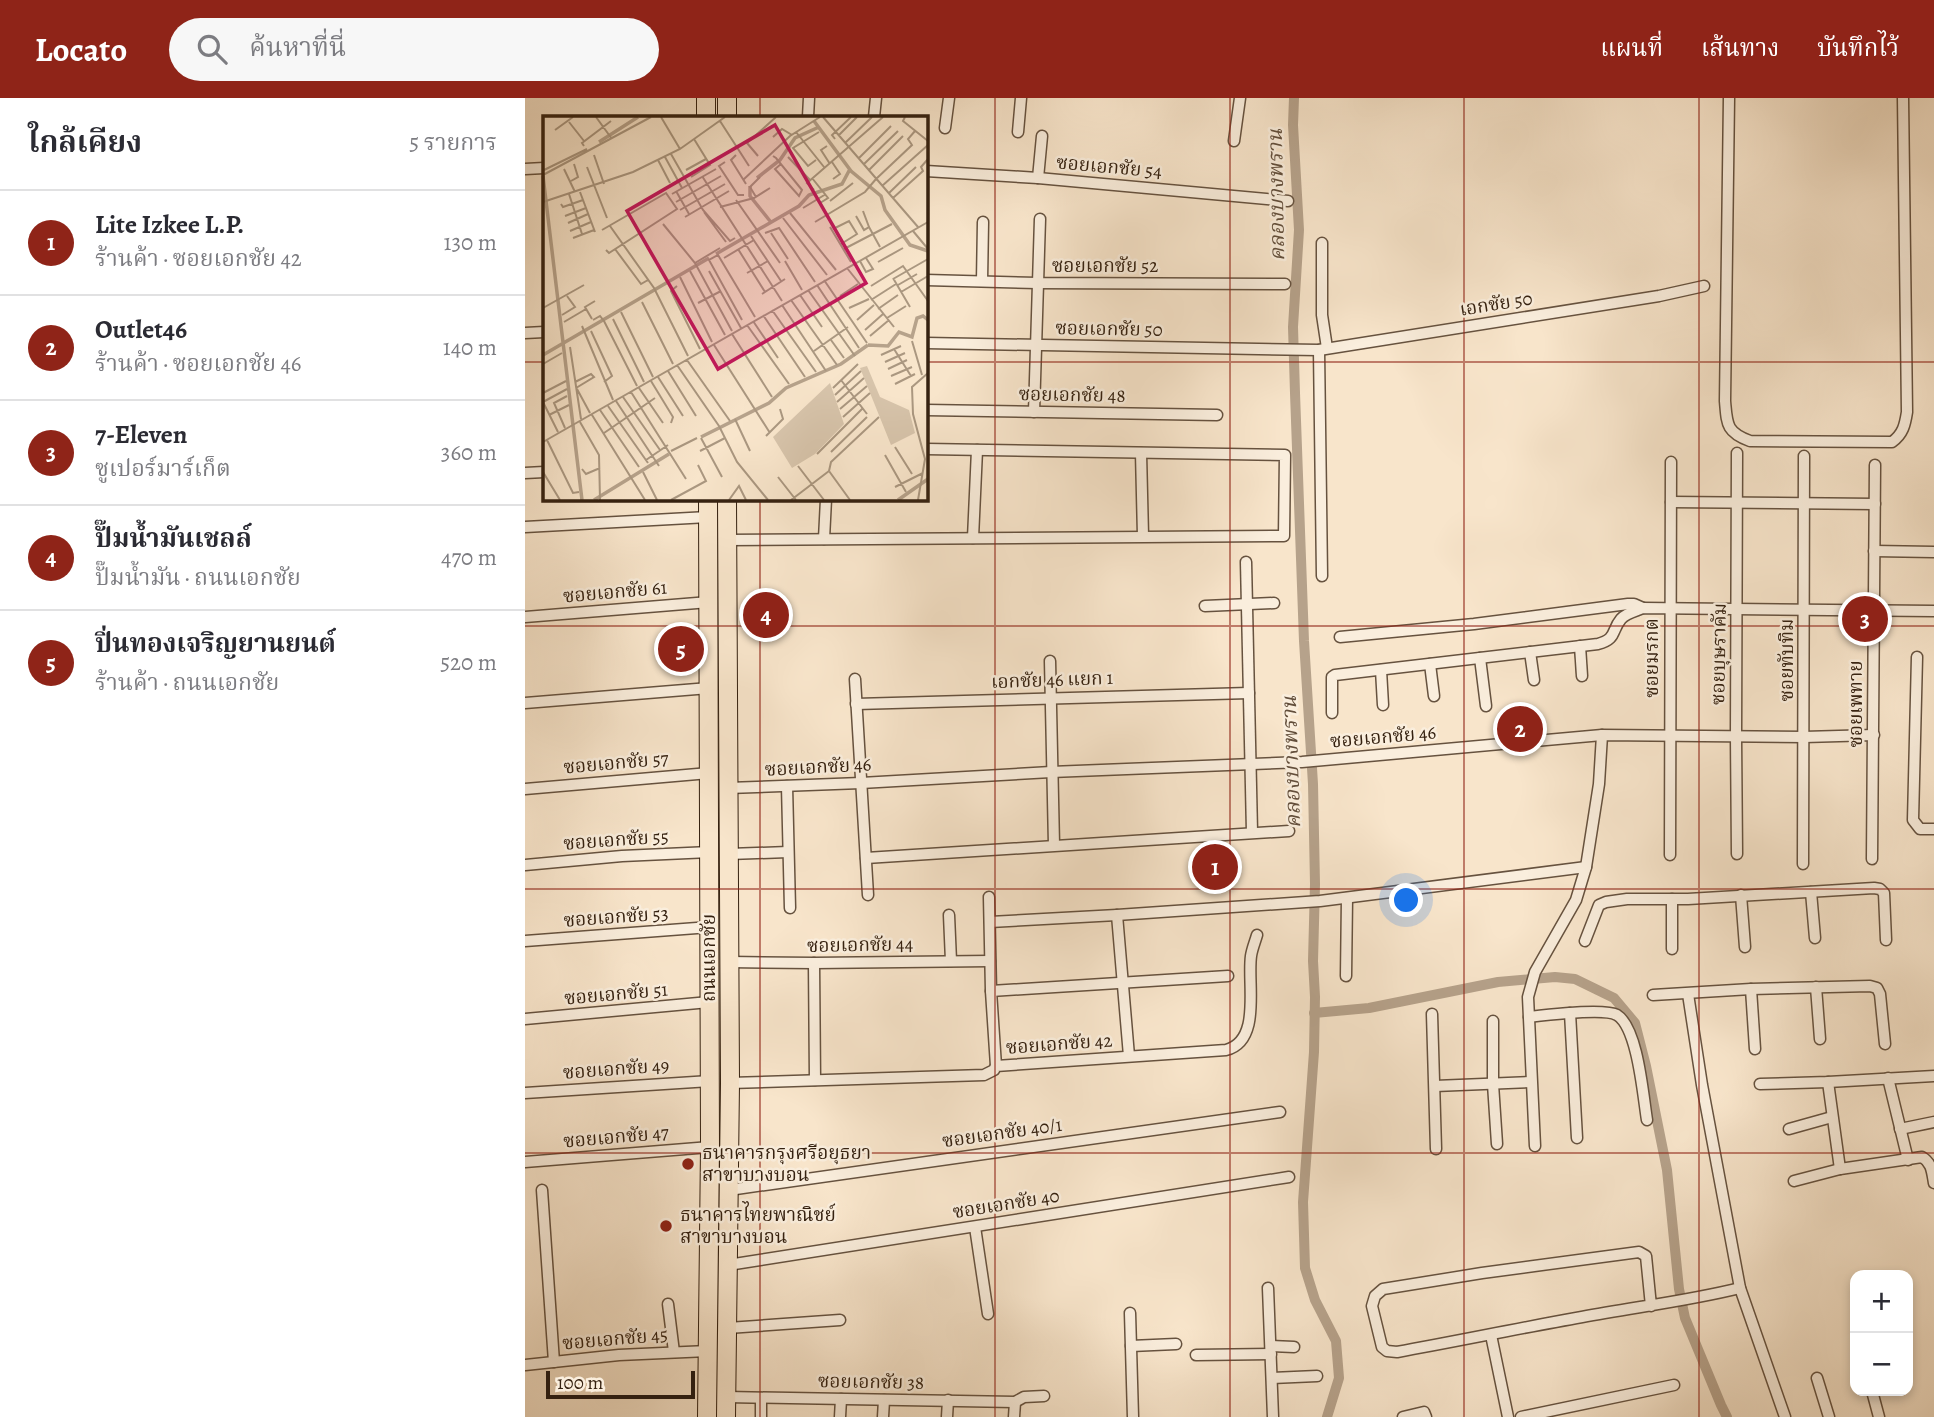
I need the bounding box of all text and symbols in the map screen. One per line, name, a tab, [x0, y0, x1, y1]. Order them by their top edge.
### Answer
search box	[169, 18, 659, 81]
text: Locato	[35, 27, 127, 72]
icon: search	[193, 30, 231, 68]
text: ค้นหาที่นี่	[249, 30, 346, 65]
text: แผนที่	[1600, 32, 1663, 64]
text: เส้นทาง	[1701, 32, 1779, 64]
text: บันทึกไว้	[1817, 32, 1899, 64]
inset map	[543, 116, 927, 500]
text: ใกล้เคียง	[28, 122, 142, 162]
text: 5 รายการ	[409, 127, 497, 158]
water label: คลองบางพราน	[1261, 128, 1291, 261]
street label: ซอยเอกชัย 54	[1055, 149, 1163, 185]
text: Lite Izkee L.P.	[95, 207, 244, 242]
text: 1	[47, 227, 55, 258]
text: 130 m	[444, 227, 497, 258]
text: ร้านค้า · ซอยเอกชัย 42	[95, 243, 302, 274]
street label: ซอยเอกชัย 52	[1052, 253, 1158, 279]
street label: เอกชัย 50	[1458, 285, 1534, 323]
text: Outlet46	[95, 312, 187, 347]
street label: ซอยเอกชัย 50	[1055, 315, 1163, 343]
text: 2	[45, 332, 57, 363]
text: 140 m	[443, 332, 497, 363]
text: ร้านค้า · ซอยเอกชัย 46	[95, 348, 301, 379]
street label: ซอยเอกชัย 48	[1018, 381, 1126, 409]
text: 7-Eleven	[95, 417, 187, 452]
text: 3	[46, 437, 56, 468]
text: 360 m	[441, 437, 497, 468]
text: ซูเปอร์มาร์เก็ต	[95, 453, 231, 484]
text: ปั๊มน้ำมันเชลล์	[95, 521, 252, 556]
text: 4	[46, 542, 56, 573]
text: 470 m	[441, 542, 497, 573]
text: ปั๊มน้ำมัน · ถนนเอกชัย	[95, 562, 301, 593]
street label: ซอยเอกชัย 61	[562, 574, 669, 610]
pin: 4	[743, 589, 789, 641]
pin: 3	[1842, 593, 1888, 645]
street label: ซอยบุษราคัม	[1705, 603, 1733, 705]
street label: ซอยมรกต	[1639, 618, 1665, 698]
street label: ซอยทับทิม	[1774, 619, 1800, 701]
pin: 5	[658, 623, 704, 675]
text: ปิ่นทองเจริญยานยนต์	[95, 626, 336, 661]
text: 5	[46, 647, 56, 678]
text: 520 m	[440, 647, 497, 678]
street label: ซอยเพทาย	[1843, 660, 1869, 748]
street label: เอกชัย 46 แยก 1	[991, 665, 1114, 695]
text: ร้านค้า · ถนนเอกชัย	[95, 667, 279, 698]
water label: คลองบางพราน	[1275, 695, 1307, 829]
pin: 2	[1497, 703, 1543, 755]
street label: ซอยเอกชัย 46	[1329, 719, 1437, 755]
street label: ซอยเอกชัย 57	[562, 745, 670, 781]
street label: ซอยเอกชัย 46	[764, 751, 872, 783]
street label: ซอยเอกชัย 55	[562, 823, 670, 857]
pin: 1	[1192, 841, 1238, 893]
your location	[1389, 883, 1423, 917]
street label: ซอยเอกชัย 53	[563, 900, 669, 934]
street label: ถนนเอกชัย	[696, 914, 722, 1002]
street label: ซอยเอกชัย 44	[807, 931, 914, 959]
street label: ซอยเอกชัย 51	[563, 976, 669, 1011]
street label: ซอยเอกชัย 42	[1005, 1027, 1113, 1061]
street label: ซอยเอกชัย 49	[562, 1052, 670, 1086]
street label: ซอยเอกชัย 40/1	[940, 1112, 1064, 1154]
street label: ซอยเอกชัย 47	[562, 1119, 670, 1155]
place label: ธนาคารกรุงศรีอยุธยา สาขาบางบอน	[702, 1140, 871, 1188]
marker: ธนาคารกรุงศรีอยุธยา สาขาบางบอน	[680, 1156, 696, 1172]
street label: ซอยเอกชัย 40	[951, 1183, 1061, 1225]
place label: ธนาคารไทยพาณิชย์ สาขาบางบอน	[680, 1201, 836, 1250]
marker: ธนาคารไทยพาณิชย์ สาขาบางบอน	[658, 1218, 674, 1234]
map controls	[1850, 1270, 1913, 1396]
button: +	[1850, 1270, 1913, 1333]
street label: ซอยเอกชัย 45	[561, 1321, 669, 1357]
button: −	[1850, 1333, 1913, 1396]
scale bar	[546, 1368, 695, 1400]
street label: ซอยเอกชัย 38	[818, 1368, 924, 1396]
text: 100 m	[557, 1370, 603, 1396]

